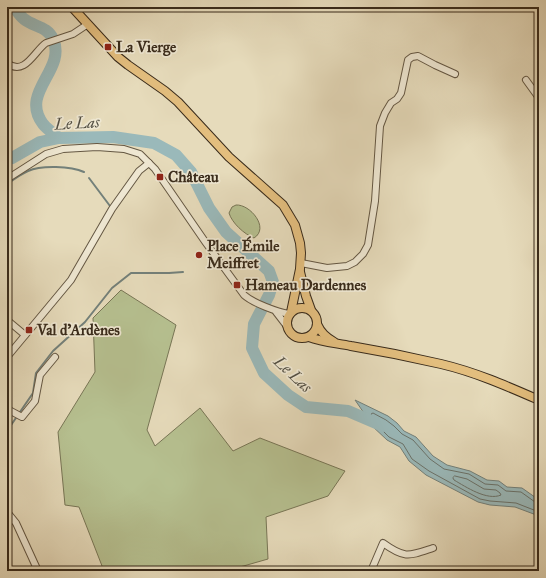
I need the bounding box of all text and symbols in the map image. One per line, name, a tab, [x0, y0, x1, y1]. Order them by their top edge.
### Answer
place label: La Vierge	[116, 38, 177, 57]
marker: La Vierge	[103, 42, 113, 52]
water label: Le Las	[53, 112, 100, 134]
place label: Château	[168, 168, 219, 186]
marker: Château	[155, 172, 165, 182]
place label: Place Émile Meiffret	[207, 236, 280, 272]
marker: Place Émile Meiffret	[194, 250, 204, 260]
place label: Hameau Dardennes	[245, 276, 367, 294]
marker: Hameau Dardennes	[232, 280, 242, 290]
place label: Val d'Ardènes	[36, 321, 120, 339]
marker: Val d'Ardènes	[24, 325, 34, 335]
water label: Le Las	[269, 351, 316, 397]

